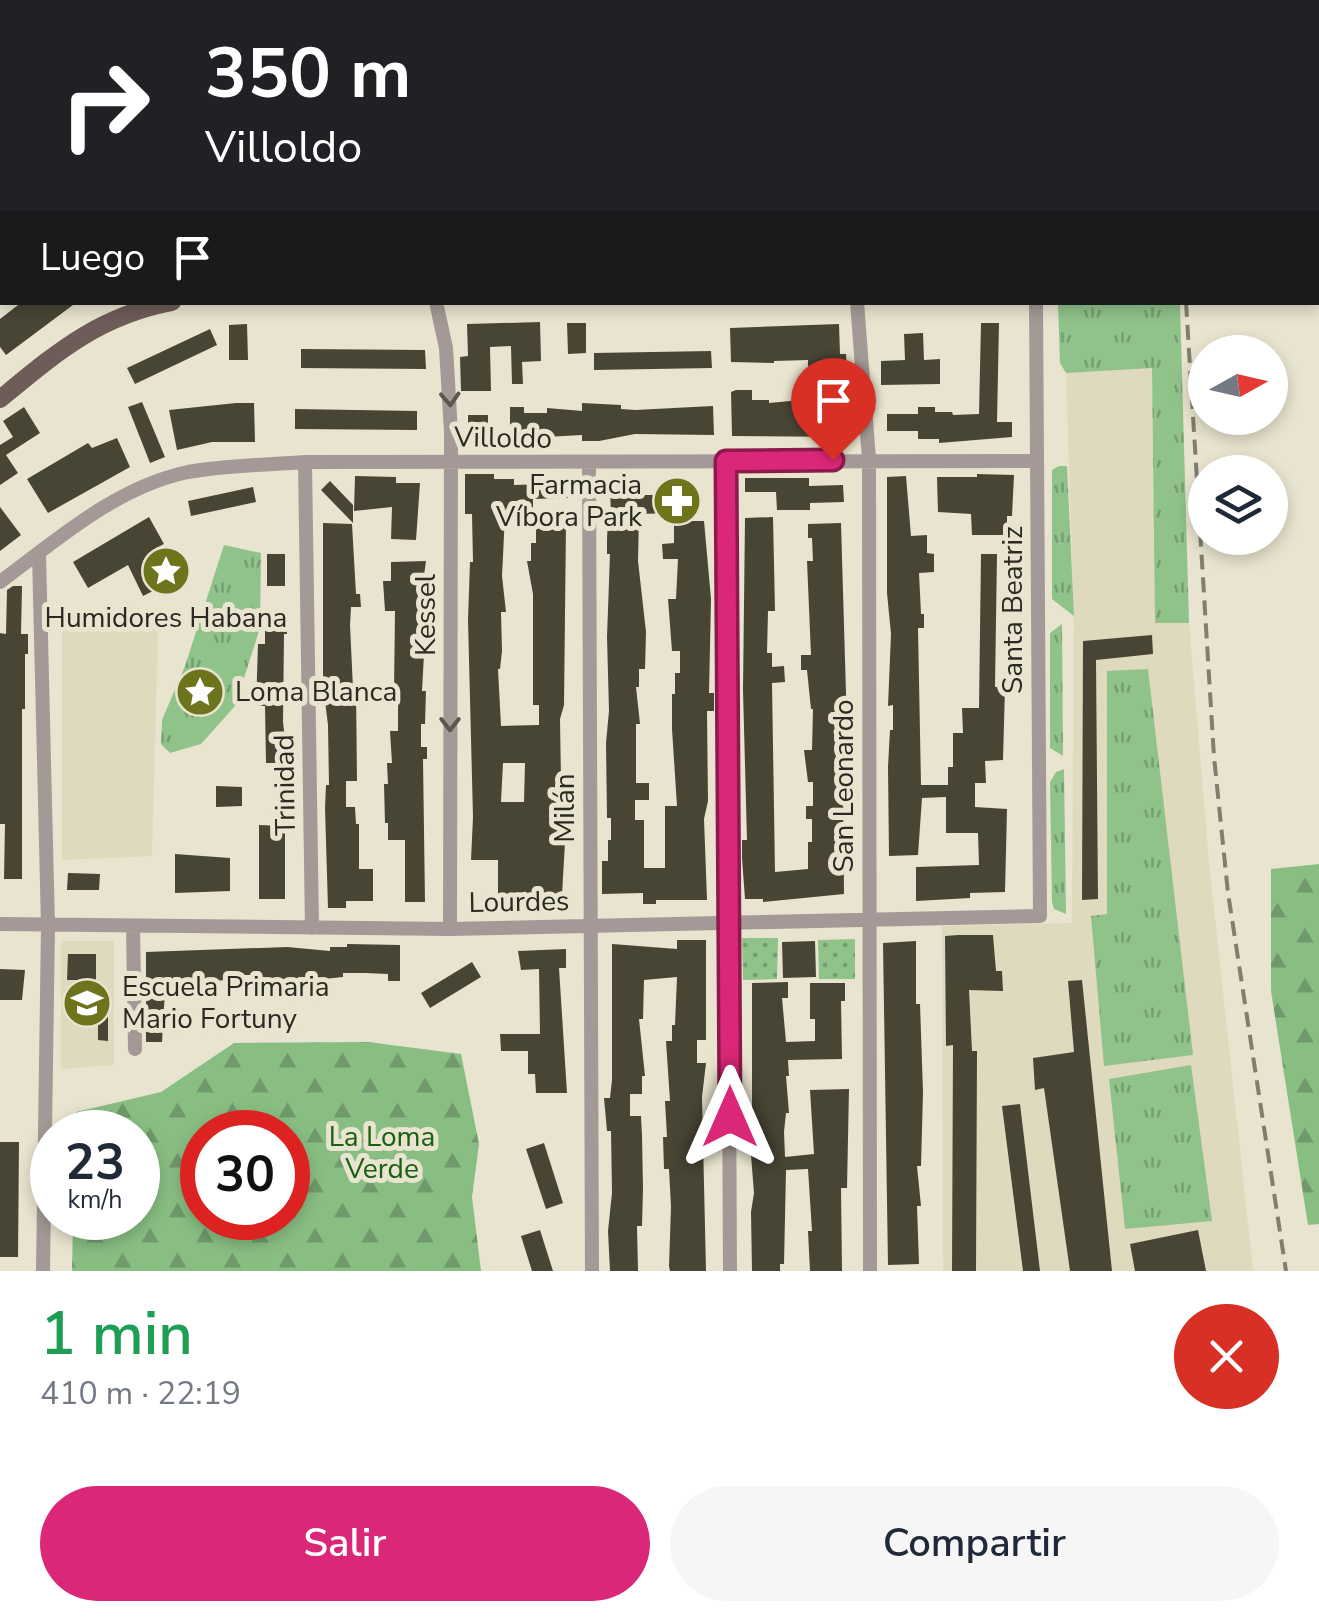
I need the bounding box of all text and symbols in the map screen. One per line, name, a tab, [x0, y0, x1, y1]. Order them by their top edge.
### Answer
text: 350 m	[205, 26, 411, 122]
icon: right	[40, 40, 170, 170]
text: Villoldo	[205, 117, 362, 178]
icon: arrive	[165, 230, 220, 285]
text: Luego	[40, 232, 145, 283]
north arrow	[1188, 335, 1288, 435]
map controls	[1188, 335, 1288, 555]
pin	[791, 358, 876, 461]
icon: arrive	[806, 373, 861, 428]
one-way arrow	[439, 391, 460, 407]
street label: Villoldo	[453, 418, 552, 458]
button: layers	[1188, 455, 1288, 555]
place label: Farmacia Víbora Park	[495, 466, 643, 536]
pharmacy icon: Farmacia Víbora Park	[651, 475, 703, 527]
street label: Santa Beatriz	[994, 526, 1032, 694]
place icon: Humidores Habana	[140, 545, 192, 597]
street label: Kessel	[407, 573, 445, 656]
place label: Humidores Habana	[45, 599, 287, 637]
place icon: Loma Blanca	[174, 666, 226, 718]
place label: Loma Blanca	[235, 673, 397, 711]
street label: San Leonardo	[825, 699, 863, 873]
one-way arrow	[439, 716, 461, 732]
street label: Trinidad	[265, 734, 305, 836]
street label: Milán	[546, 773, 584, 843]
street label: Lourdes	[468, 882, 570, 922]
place label: Escuela Primaria Mario Fortuny	[122, 968, 330, 1038]
school or university icon: Escuela Primaria Mario Fortuny	[61, 977, 113, 1029]
position arrow	[678, 1065, 782, 1169]
speed limit sign: 30	[180, 1110, 310, 1240]
park label: La Loma Verde	[329, 1118, 435, 1188]
text: 23	[65, 1128, 125, 1197]
text: km/h	[67, 1183, 123, 1217]
text: 1 min	[40, 1293, 193, 1375]
button: close	[1174, 1304, 1279, 1409]
text: 410 m · 22:19	[40, 1372, 241, 1415]
button: Salir	[40, 1486, 650, 1601]
button: Compartir	[670, 1486, 1279, 1601]

